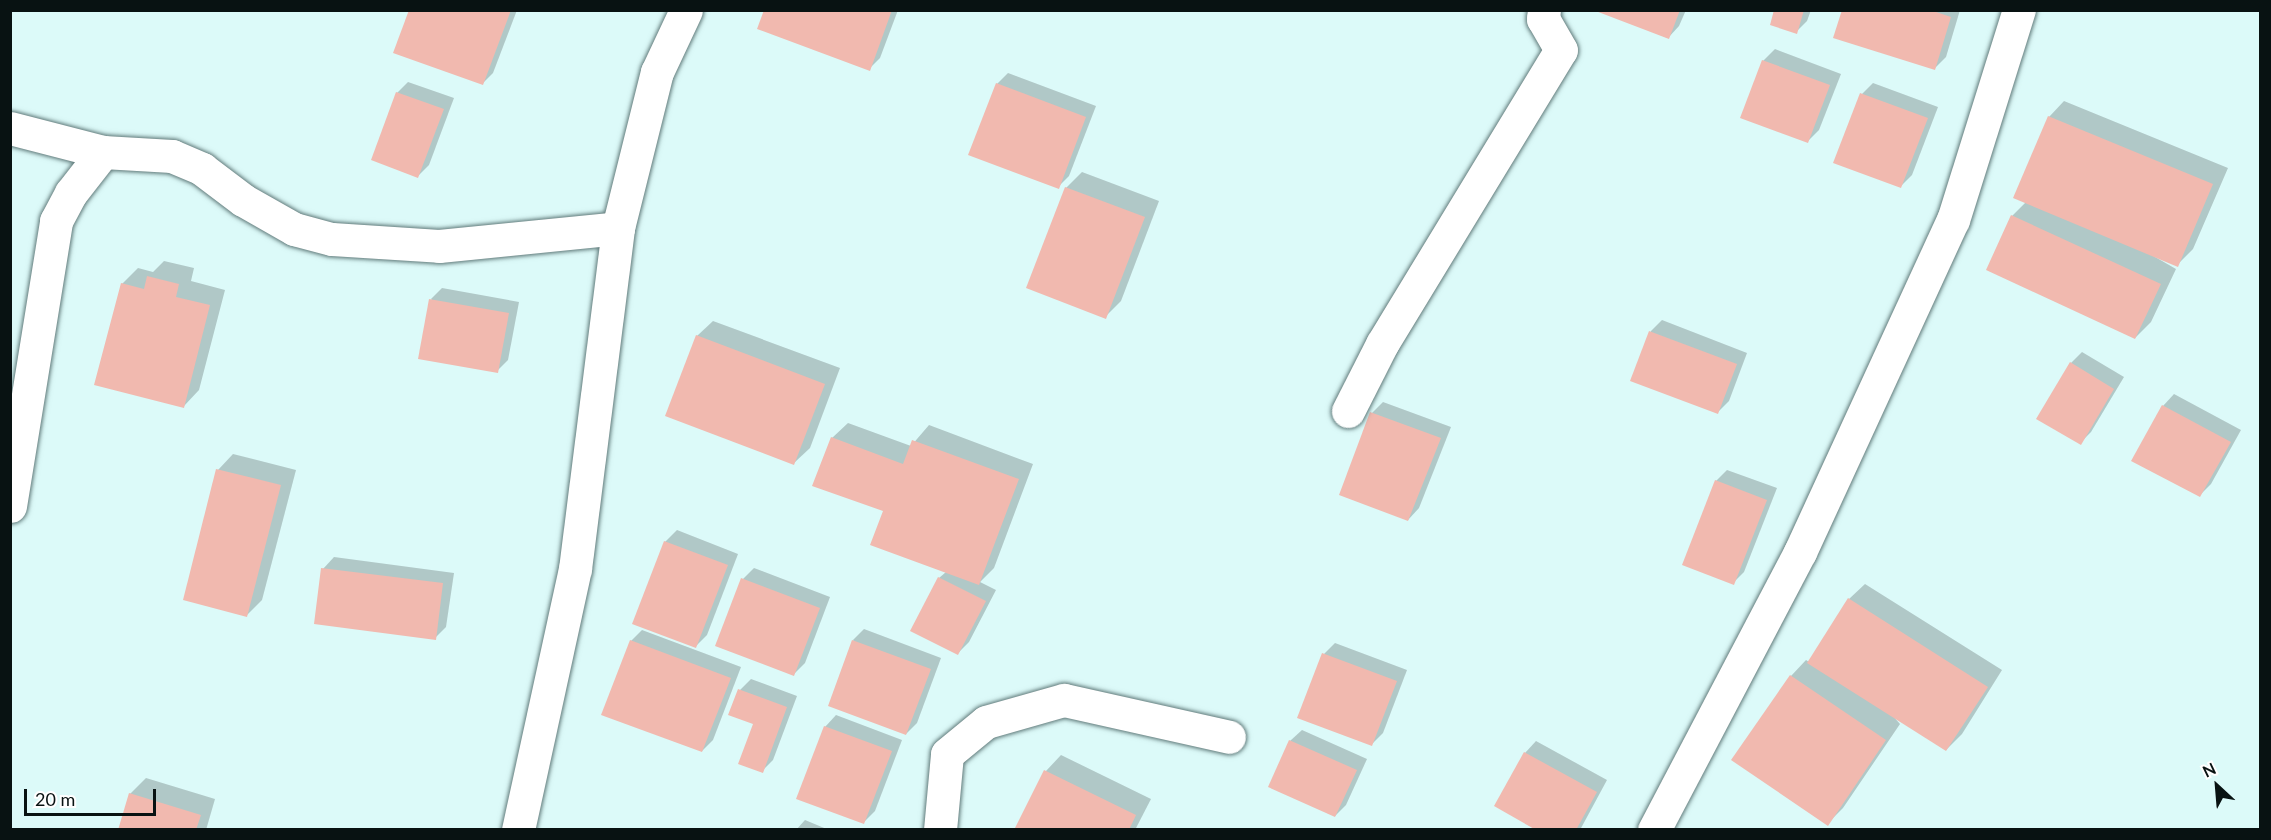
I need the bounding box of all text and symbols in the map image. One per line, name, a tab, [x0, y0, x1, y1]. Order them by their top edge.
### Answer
north arrow	[2187, 756, 2247, 816]
text: N	[2199, 758, 2219, 781]
scale bar	[27, 777, 159, 815]
text: 20 m	[35, 788, 75, 810]

